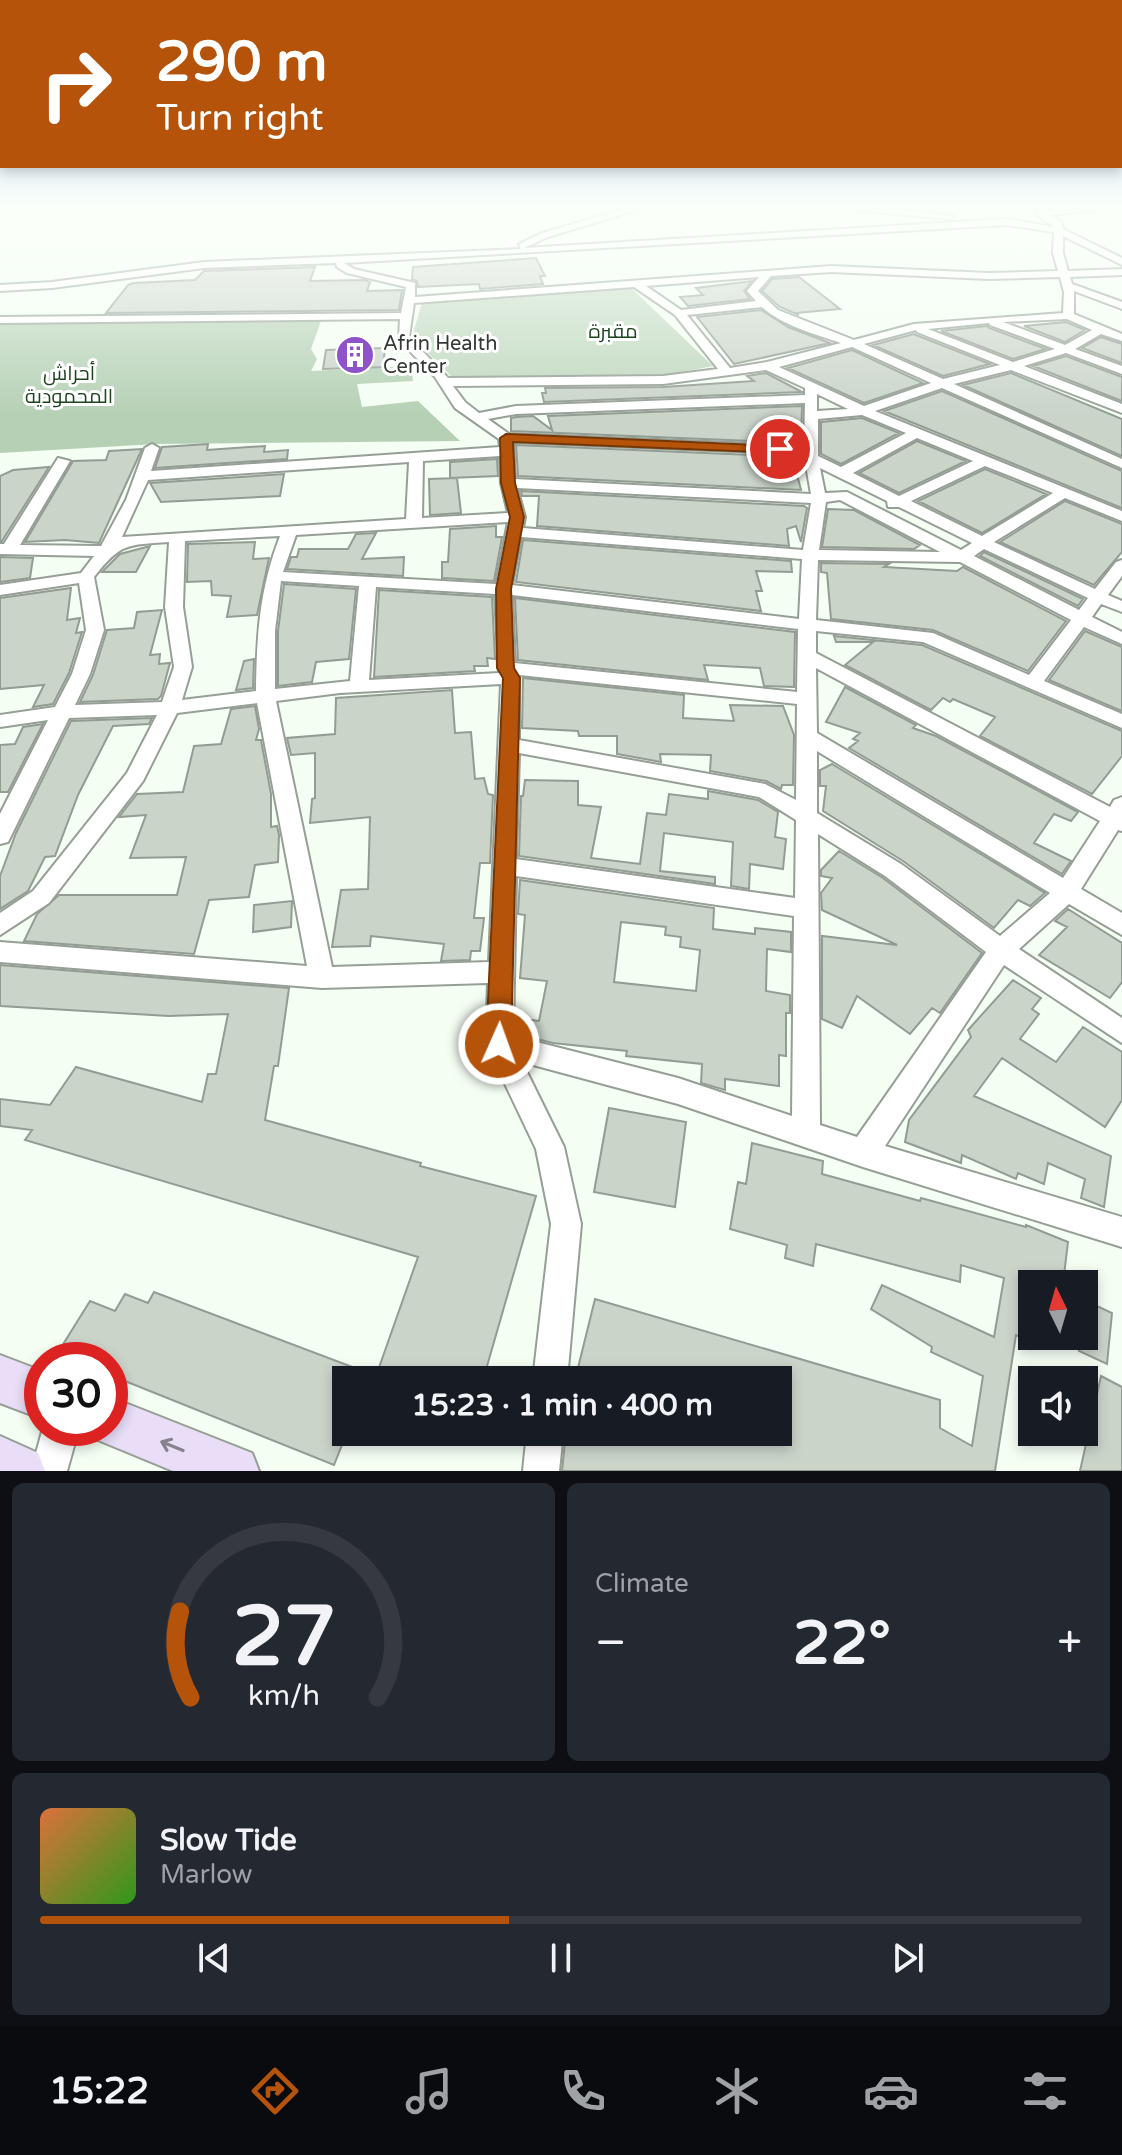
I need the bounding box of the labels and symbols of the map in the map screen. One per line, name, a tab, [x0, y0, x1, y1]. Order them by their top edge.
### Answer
park label: مقبرة	[588, 320, 638, 344]
place label: Afrin Health Center	[383, 332, 497, 379]
building icon: Afrin Health Center	[334, 334, 376, 376]
park label: أحراش المحمودية	[25, 361, 113, 409]
pin	[746, 415, 814, 483]
position arrow	[457, 1002, 541, 1086]
north arrow	[1018, 1270, 1098, 1350]
speed limit sign: 30	[24, 1342, 128, 1446]
one-way arrow	[160, 1438, 185, 1452]

